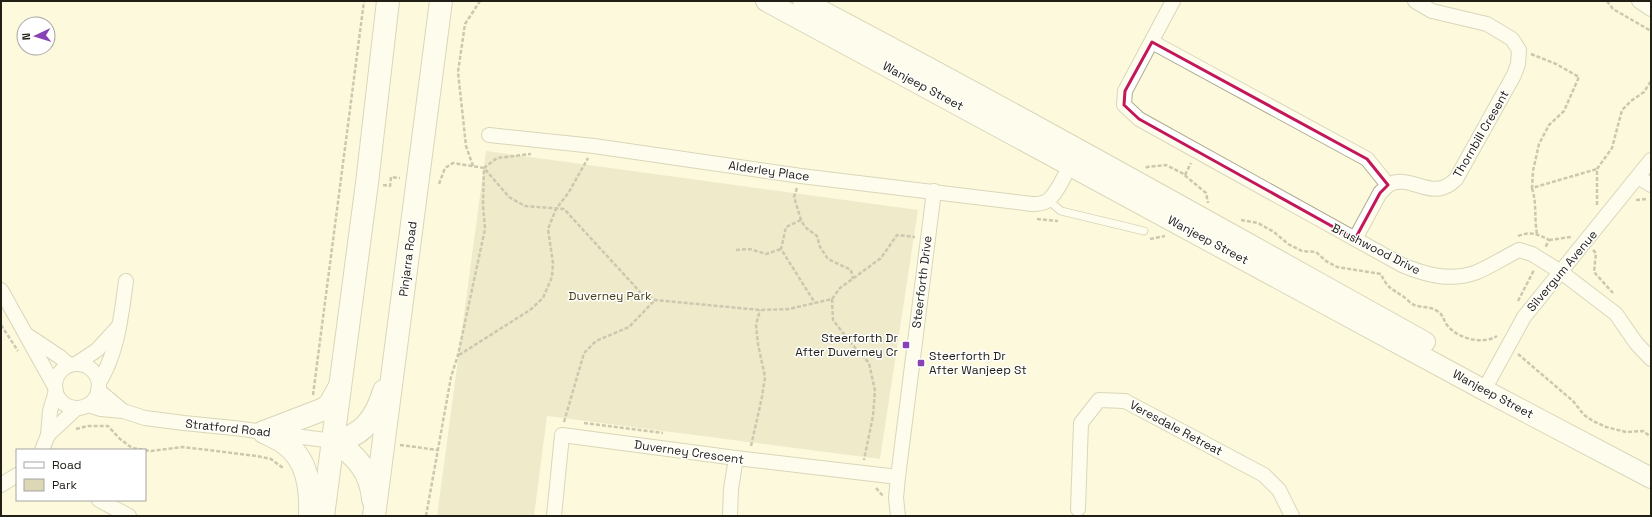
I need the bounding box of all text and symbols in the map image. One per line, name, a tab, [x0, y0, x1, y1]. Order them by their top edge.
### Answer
north arrow	[16, 16, 56, 56]
text: N	[19, 33, 33, 41]
street label: Wanjeep Street	[880, 58, 966, 114]
street label: Thornbill Cresent	[1449, 87, 1513, 181]
street label: Alderley Place	[728, 157, 810, 185]
street label: Wanjeep Street	[1165, 212, 1251, 268]
street label: Pinjarra Road	[395, 220, 421, 298]
street label: Brushwood Drive	[1329, 220, 1423, 278]
street label: Silvergum Avenue	[1523, 227, 1601, 315]
street label: Steerforth Drive	[908, 235, 936, 329]
park label: Duverney Park	[569, 288, 652, 304]
place label: Steerforth Dr After Duverney Cr	[795, 330, 898, 360]
marker: Steerforth Dr After Duverney Cr	[901, 340, 911, 350]
place label: Steerforth Dr After Wanjeep St	[929, 348, 1027, 378]
marker: Steerforth Dr After Wanjeep St	[916, 358, 926, 368]
street label: Wanjeep Street	[1450, 366, 1536, 422]
street label: Veresdale Retreat	[1127, 397, 1225, 459]
street label: Stratford Road	[184, 416, 272, 440]
street label: Duverney Crescent	[633, 436, 745, 468]
legend	[16, 449, 146, 501]
text: Road	[52, 457, 81, 473]
text: Park	[52, 477, 77, 493]

